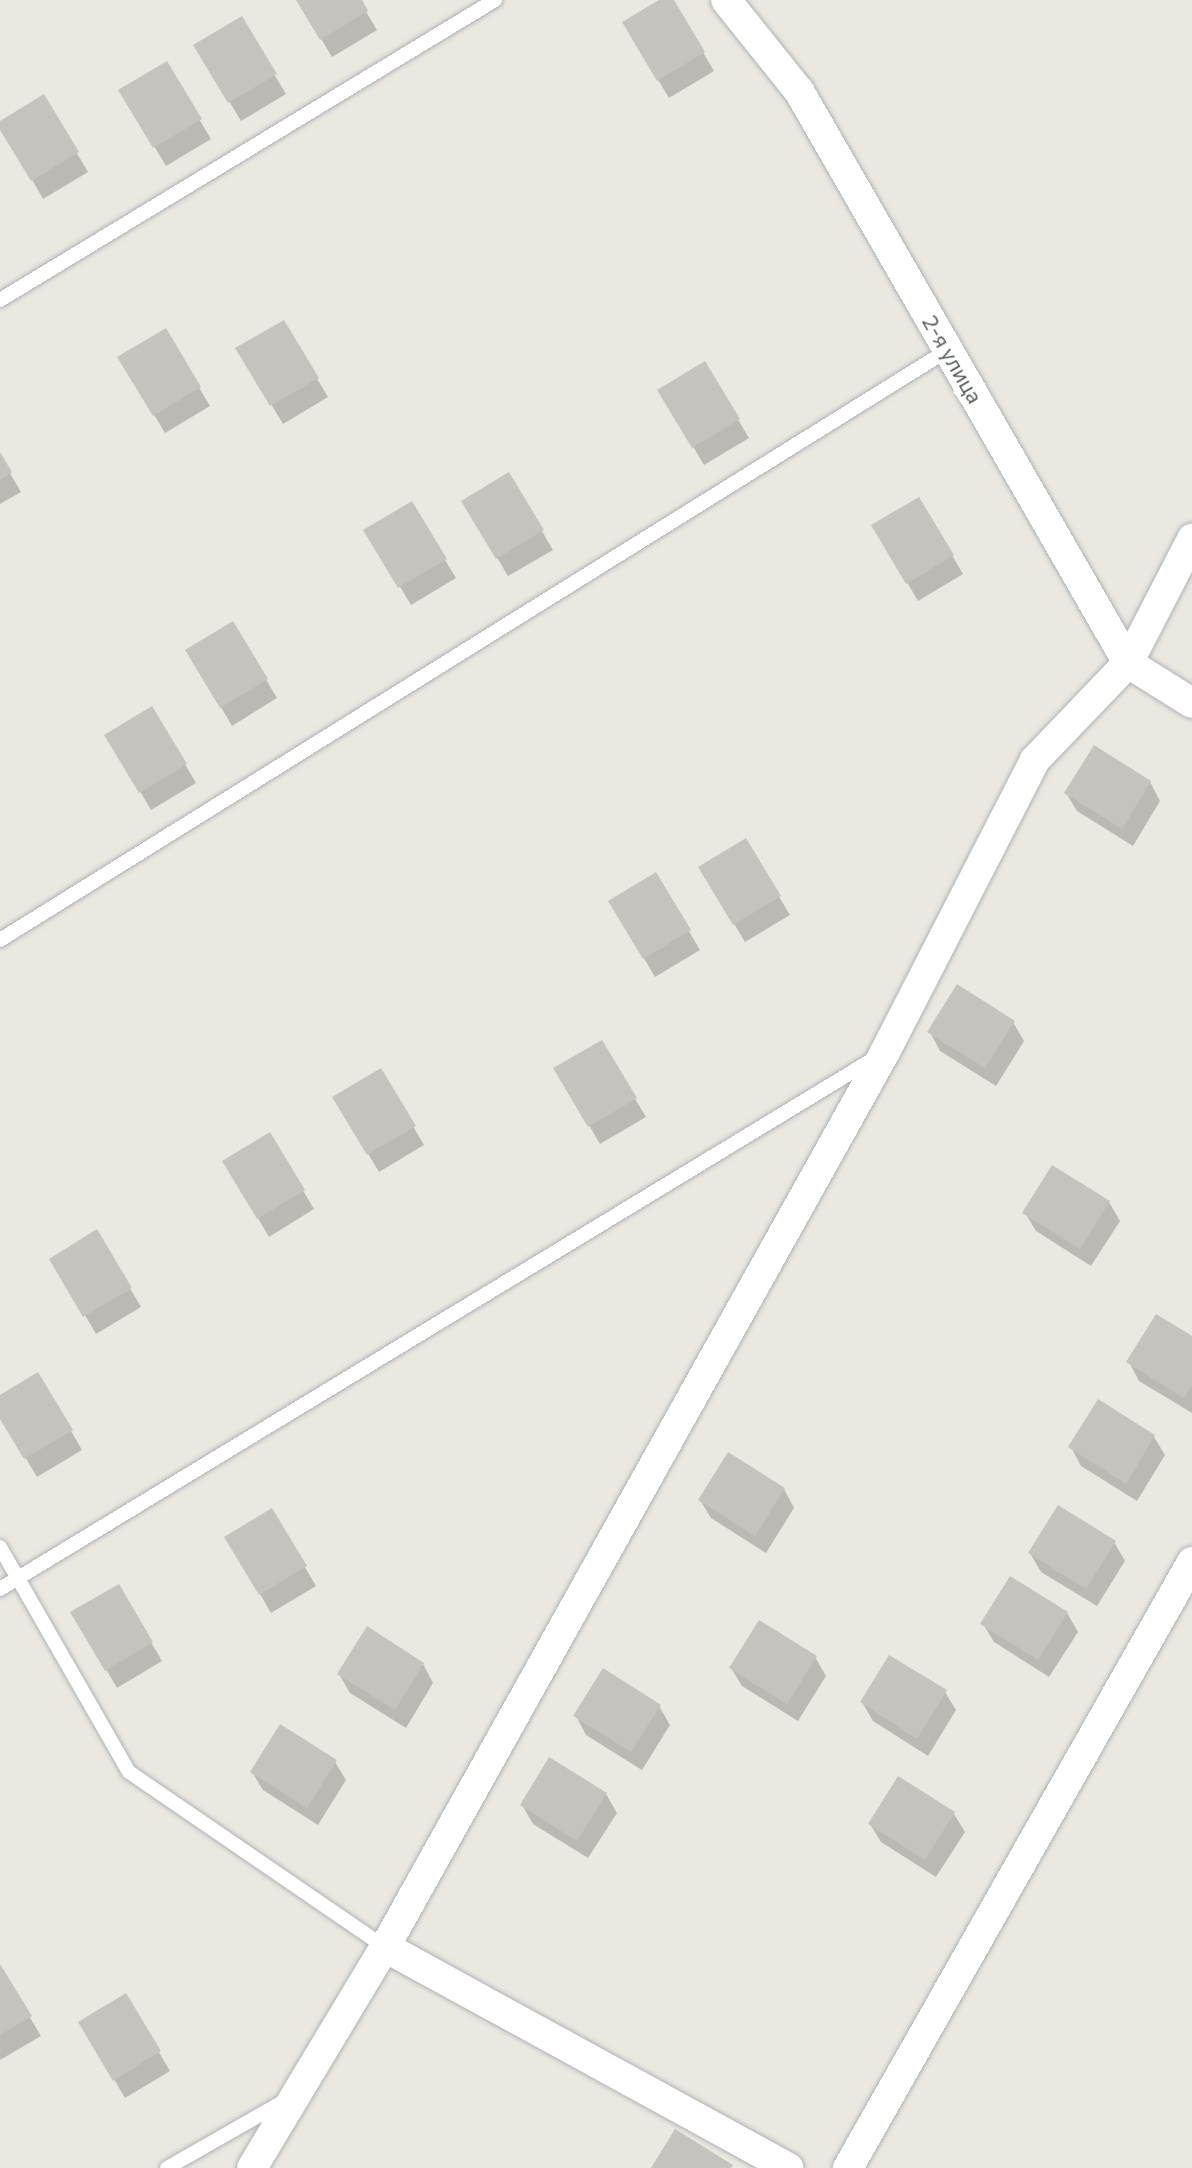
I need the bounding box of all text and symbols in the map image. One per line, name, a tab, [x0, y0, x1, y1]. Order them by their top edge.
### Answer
street label: 2-я улица	[917, 310, 989, 408]

